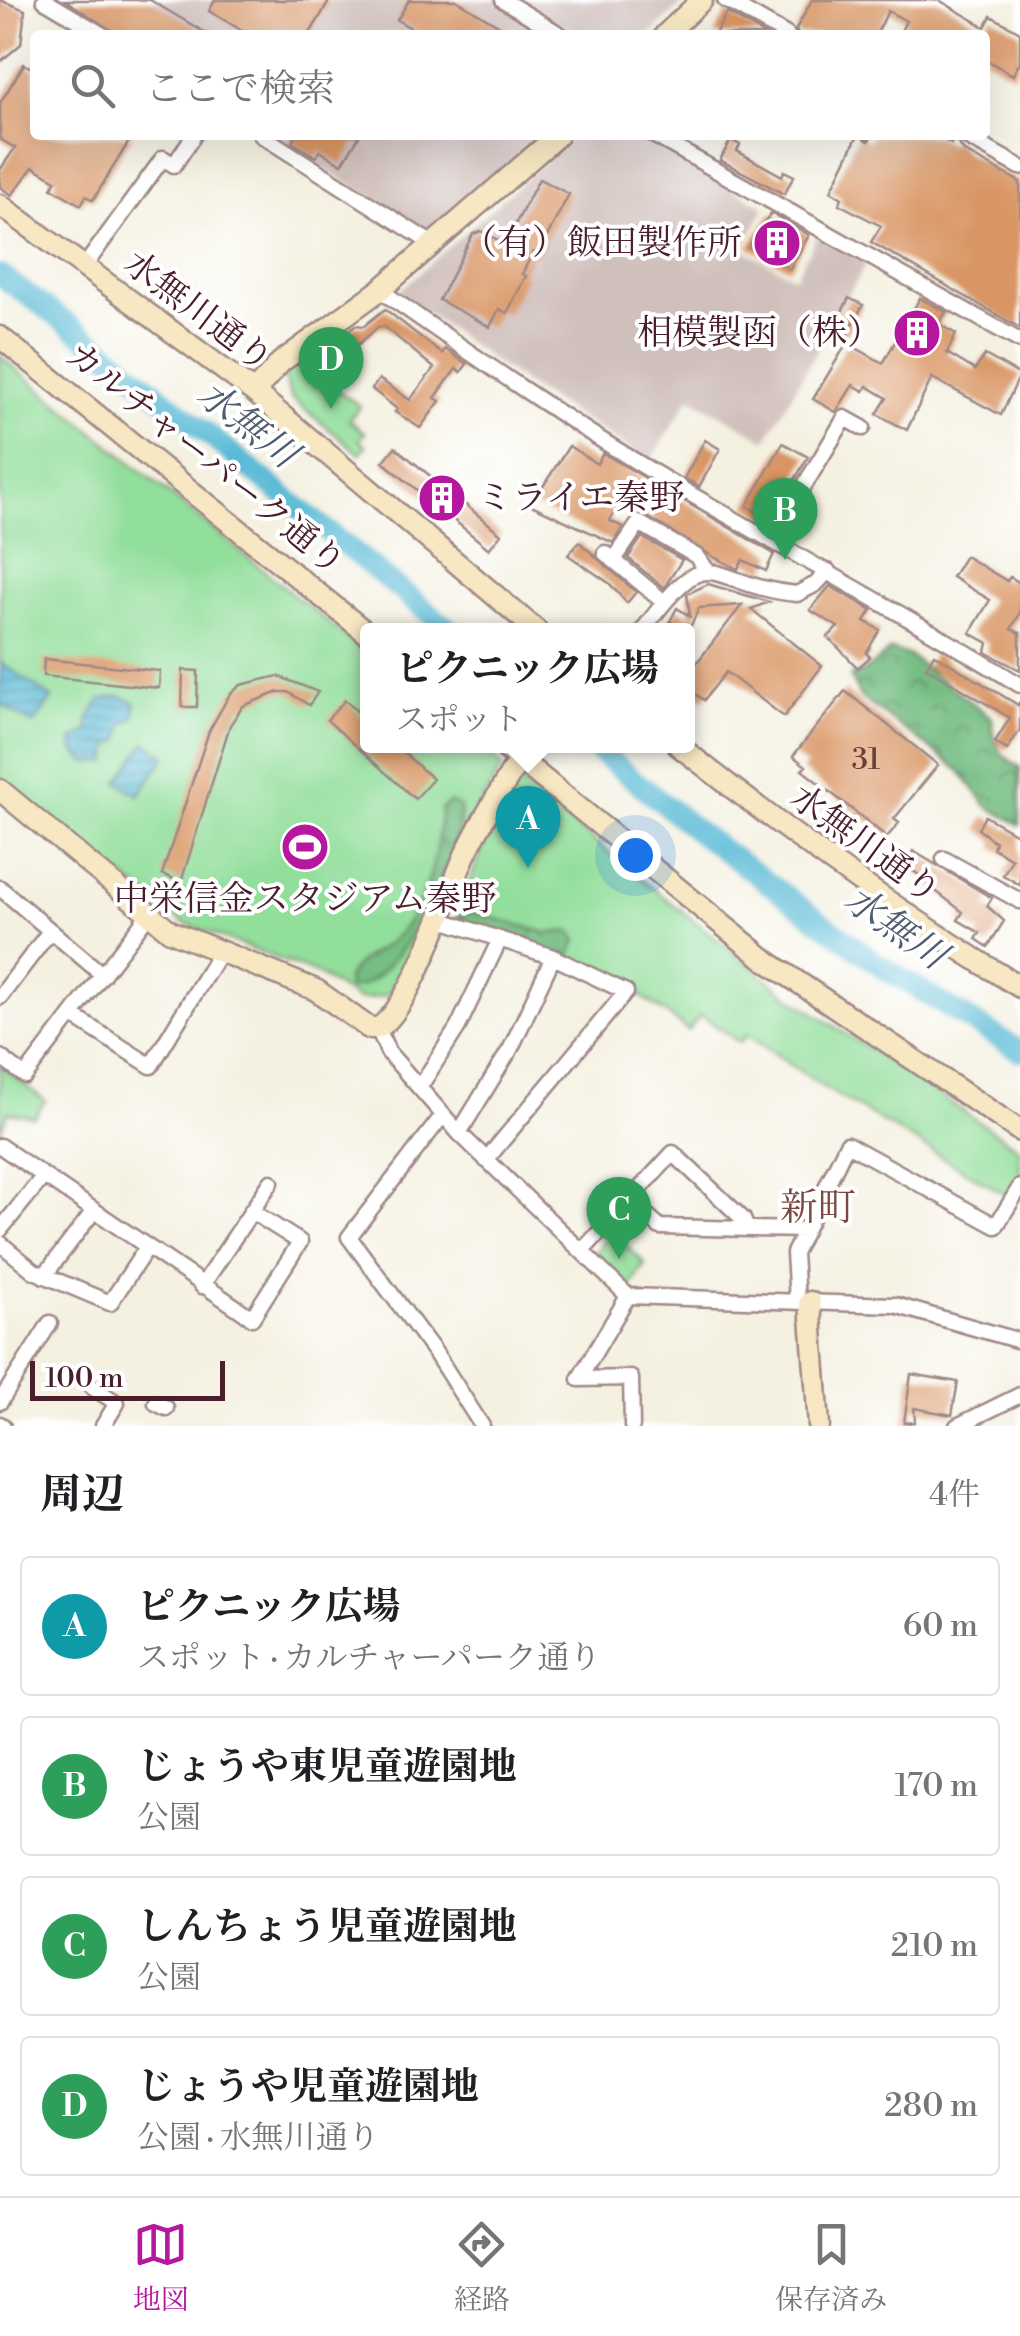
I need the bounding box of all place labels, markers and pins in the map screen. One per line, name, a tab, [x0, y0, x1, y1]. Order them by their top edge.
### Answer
building icon: （有）飯田製作所	[751, 217, 803, 269]
place label: （有）飯田製作所	[462, 222, 742, 265]
building icon: 相模製函（株）	[891, 307, 943, 359]
place label: 相模製函（株）	[637, 312, 882, 355]
pin: D	[298, 326, 364, 409]
building icon: ミライエ秦野	[416, 472, 468, 524]
place label: ミライエ秦野	[477, 477, 685, 520]
pin: B	[752, 478, 818, 560]
pin: A	[496, 786, 560, 868]
sports icon: 中栄信金スタジアム秦野	[279, 821, 331, 873]
place label: 中栄信金スタジアム秦野	[114, 878, 496, 921]
pin: C	[586, 1176, 652, 1259]

